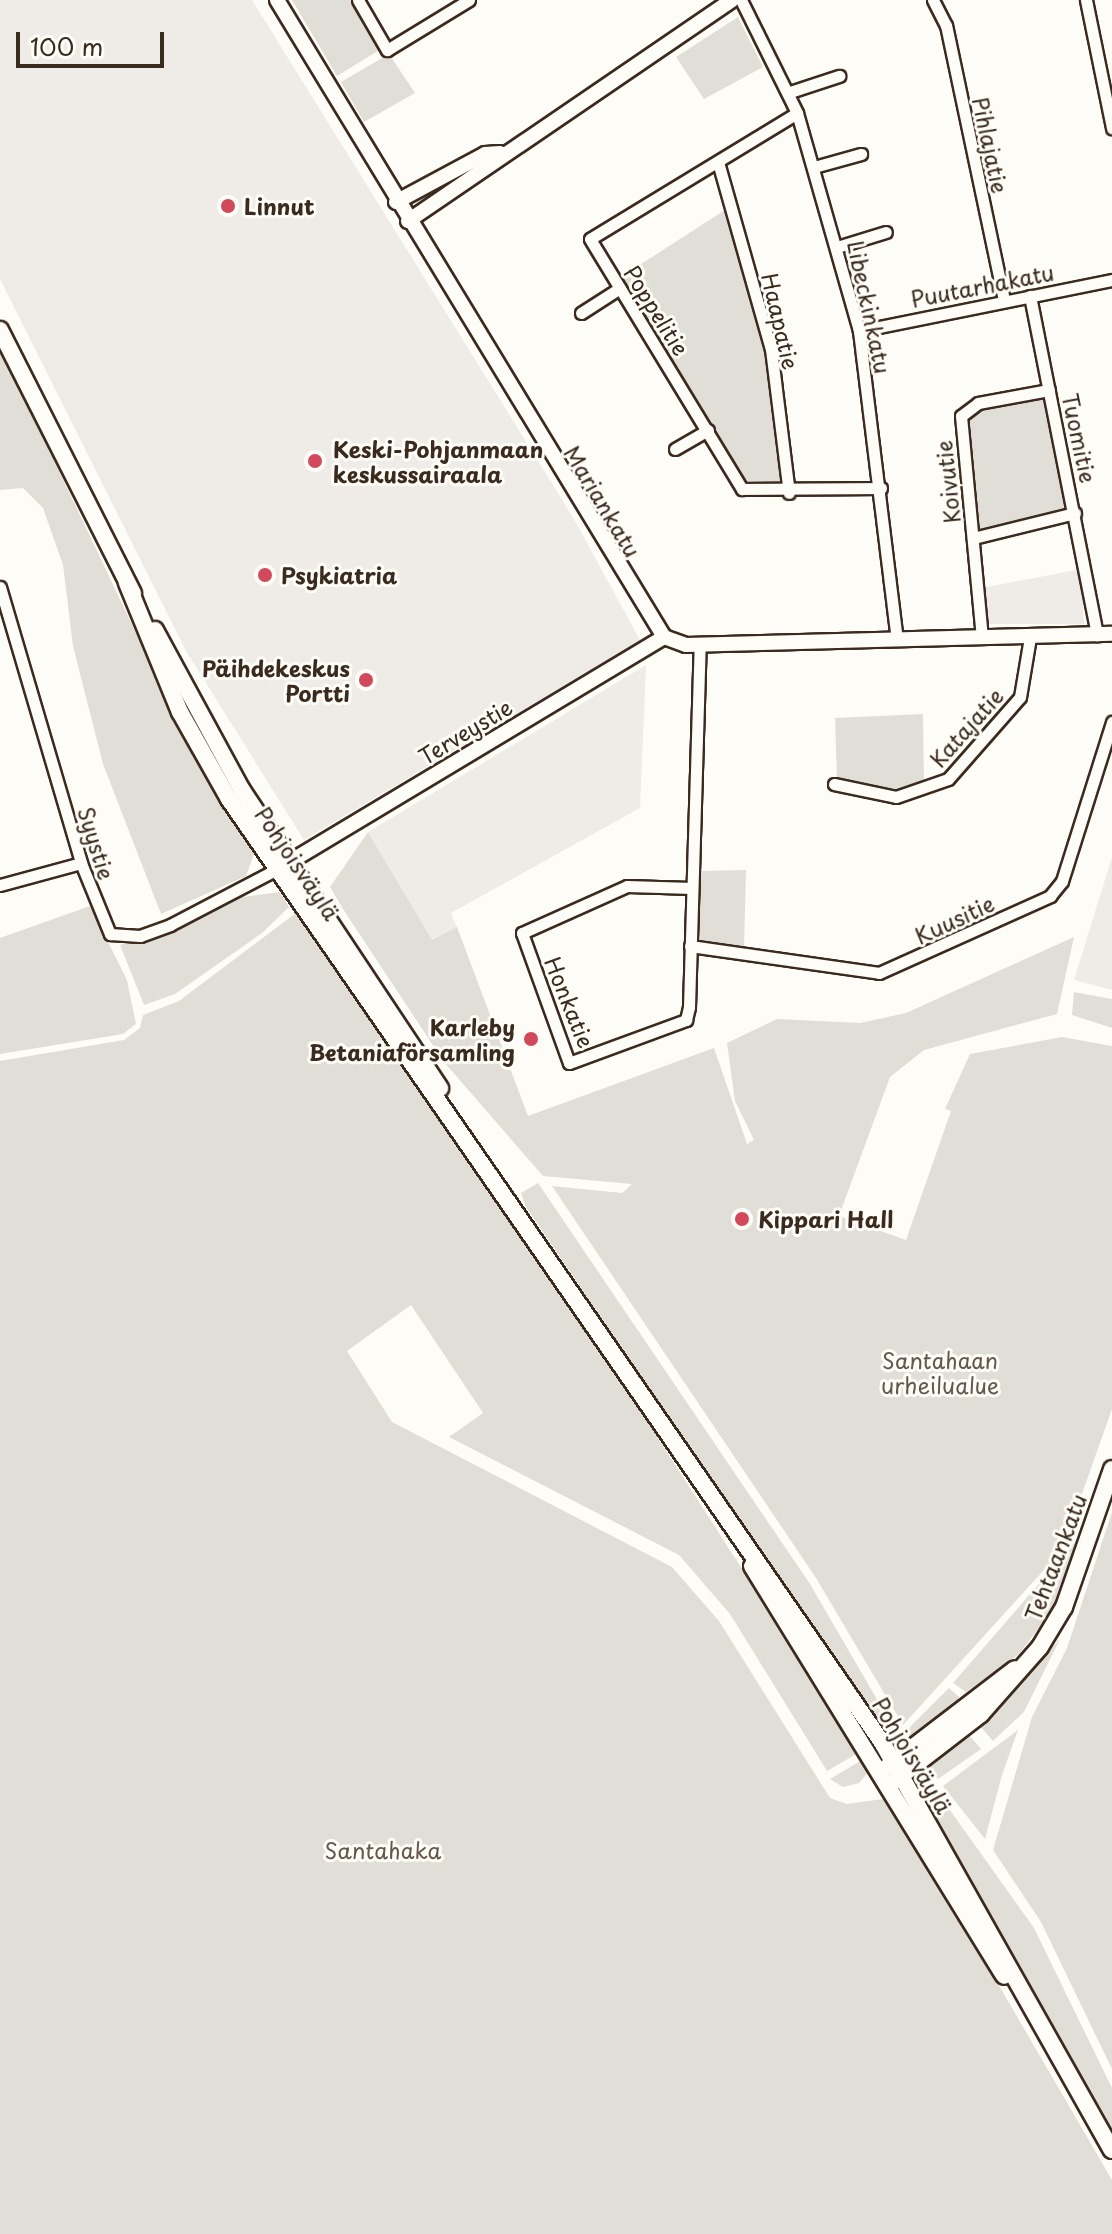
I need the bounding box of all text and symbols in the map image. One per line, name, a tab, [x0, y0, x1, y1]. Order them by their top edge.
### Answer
scale bar	[20, 16, 168, 66]
text: 100 m	[30, 28, 103, 64]
street label: Pihlajatie	[968, 94, 1014, 196]
place label: Linnut	[244, 193, 314, 219]
marker: Linnut	[219, 197, 237, 215]
street label: Libeckinkatu	[843, 238, 897, 376]
street label: Puutarhakatu	[908, 258, 1056, 312]
street label: Poppelitie	[619, 260, 695, 360]
street label: Haapatie	[757, 270, 805, 372]
street label: Tuomitie	[1058, 391, 1102, 485]
place label: Keski-Pohjanmaan keskussairaala	[333, 435, 543, 486]
street label: Koivutie	[930, 439, 964, 525]
street label: Mariankatu	[559, 440, 647, 562]
marker: Keski-Pohjanmaan keskussairaala	[304, 450, 326, 472]
place label: Psykiatria	[281, 562, 397, 588]
marker: Psykiatria	[256, 566, 274, 584]
place label: Päihdekeskus Portti	[202, 654, 350, 706]
marker: Päihdekeskus Portti	[357, 671, 375, 689]
street label: Katajatie	[924, 682, 1008, 772]
street label: Terveystie	[413, 693, 517, 769]
street label: Pohjoisväylä	[250, 801, 346, 925]
street label: Syystie	[73, 803, 121, 883]
street label: Kuusitie	[910, 889, 998, 949]
street label: Honkatie	[540, 953, 600, 1051]
place label: Karleby Betaniaförsamling	[309, 1013, 515, 1064]
marker: Karleby Betaniaförsamling	[522, 1030, 540, 1048]
place label: Kippari Hall	[758, 1206, 892, 1232]
marker: Kippari Hall	[733, 1210, 751, 1228]
park label: Santahaan urheilualue	[881, 1346, 999, 1398]
street label: Tehtaankatu	[1019, 1490, 1091, 1624]
street label: Pohjoisväylä	[868, 1692, 958, 1818]
park label: Santahaka	[325, 1837, 441, 1863]

